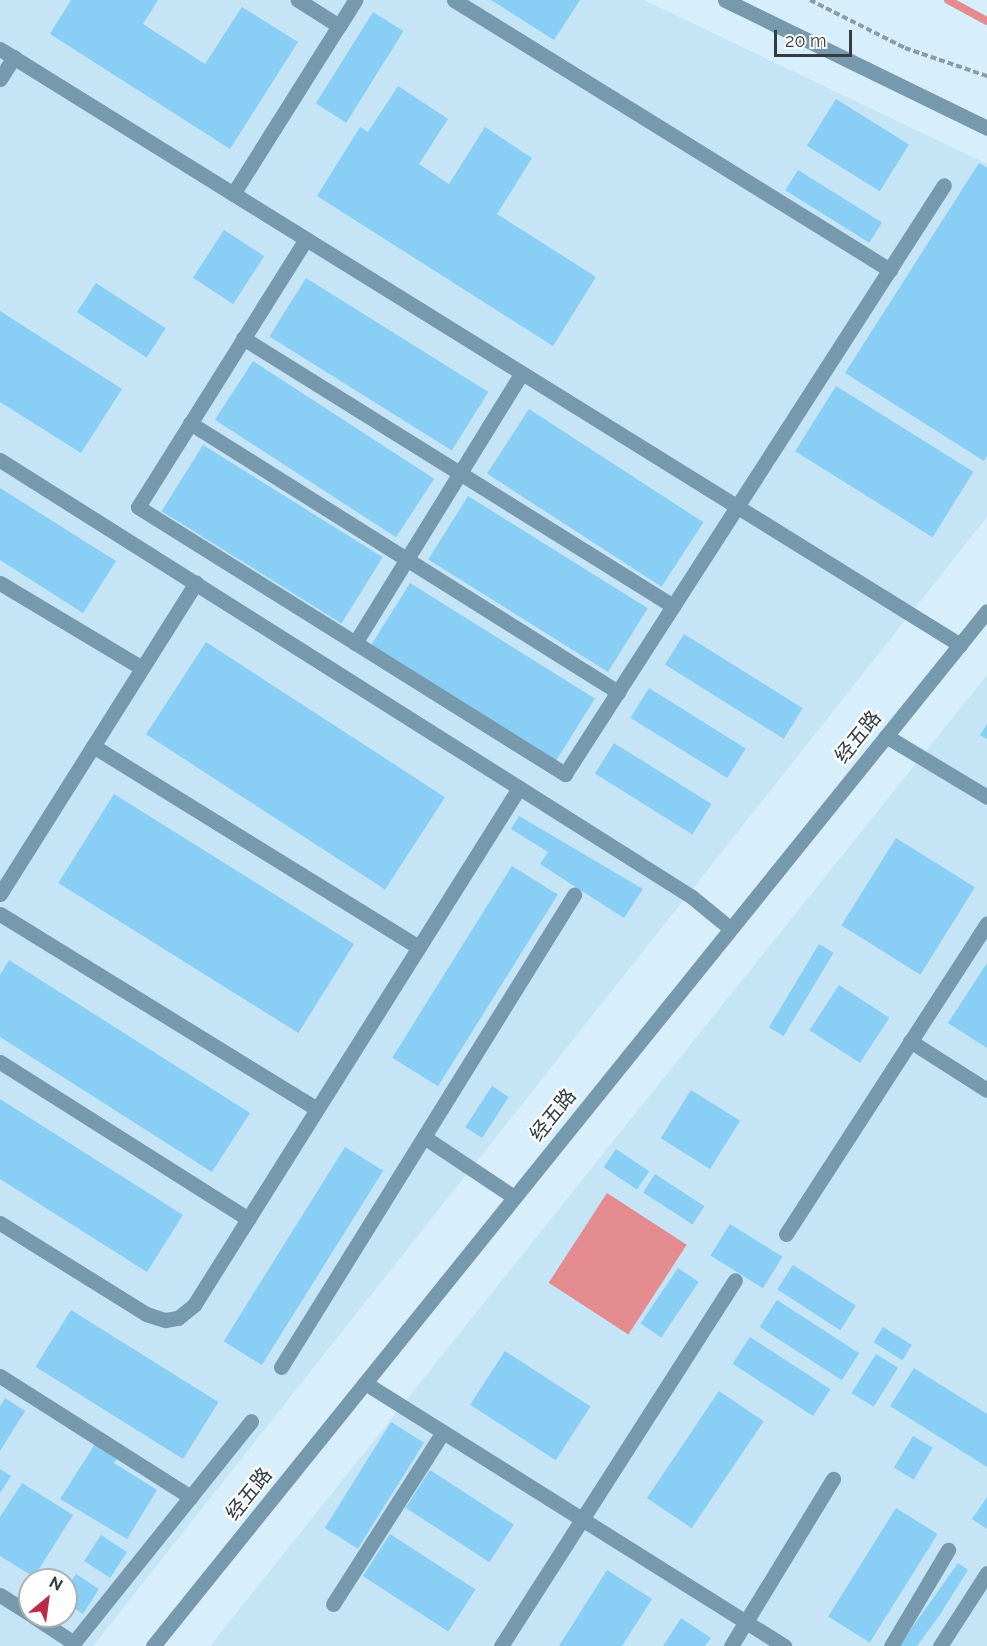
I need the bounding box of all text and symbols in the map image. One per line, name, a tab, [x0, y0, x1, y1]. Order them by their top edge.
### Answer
scale bar	[777, 18, 855, 56]
text: 20 m	[785, 30, 827, 51]
street label: 经五路	[830, 706, 886, 768]
street label: 经五路	[525, 1084, 581, 1146]
street label: 经五路	[221, 1463, 277, 1525]
north arrow	[18, 1568, 78, 1628]
text: N	[46, 1572, 66, 1595]

